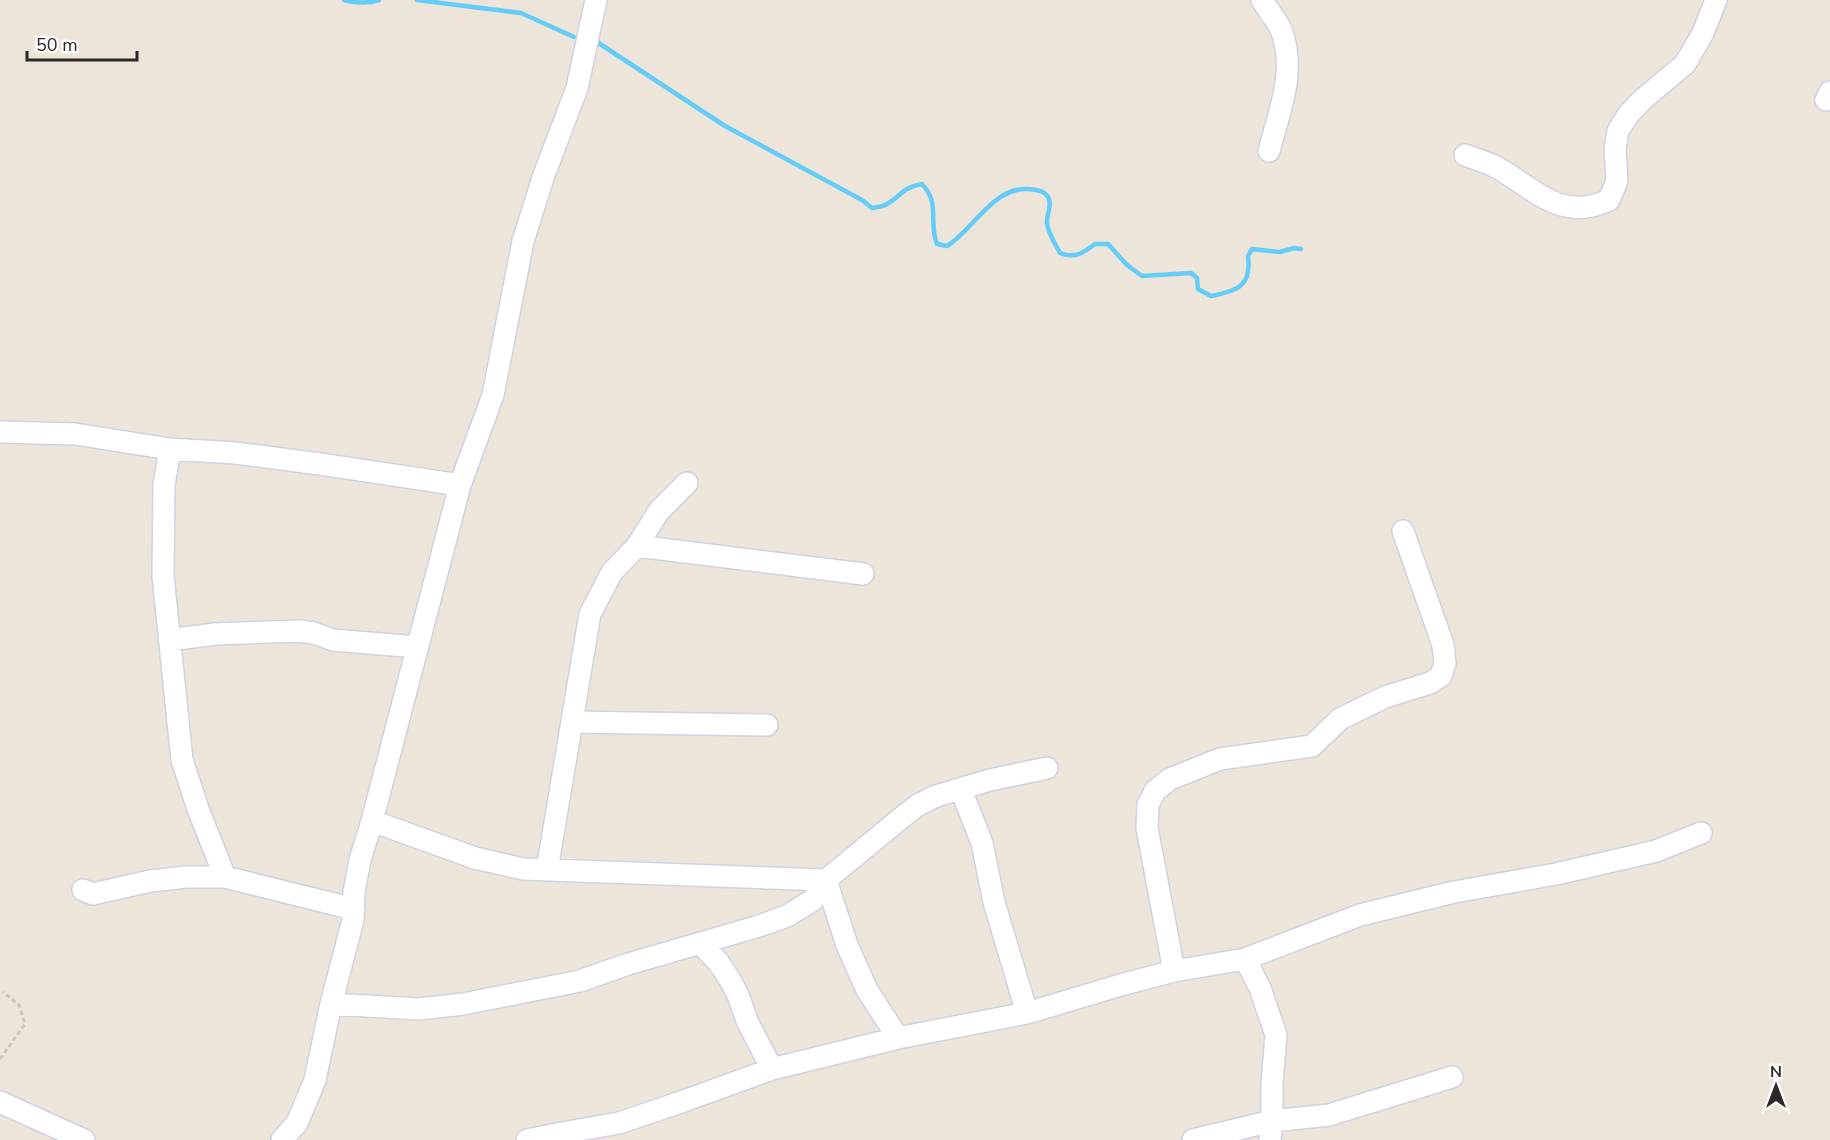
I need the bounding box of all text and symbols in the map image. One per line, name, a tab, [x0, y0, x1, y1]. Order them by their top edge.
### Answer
scale bar	[27, 24, 136, 62]
text: 50 m	[36, 33, 78, 57]
north arrow	[1746, 1056, 1806, 1116]
text: N	[1770, 1061, 1782, 1083]

